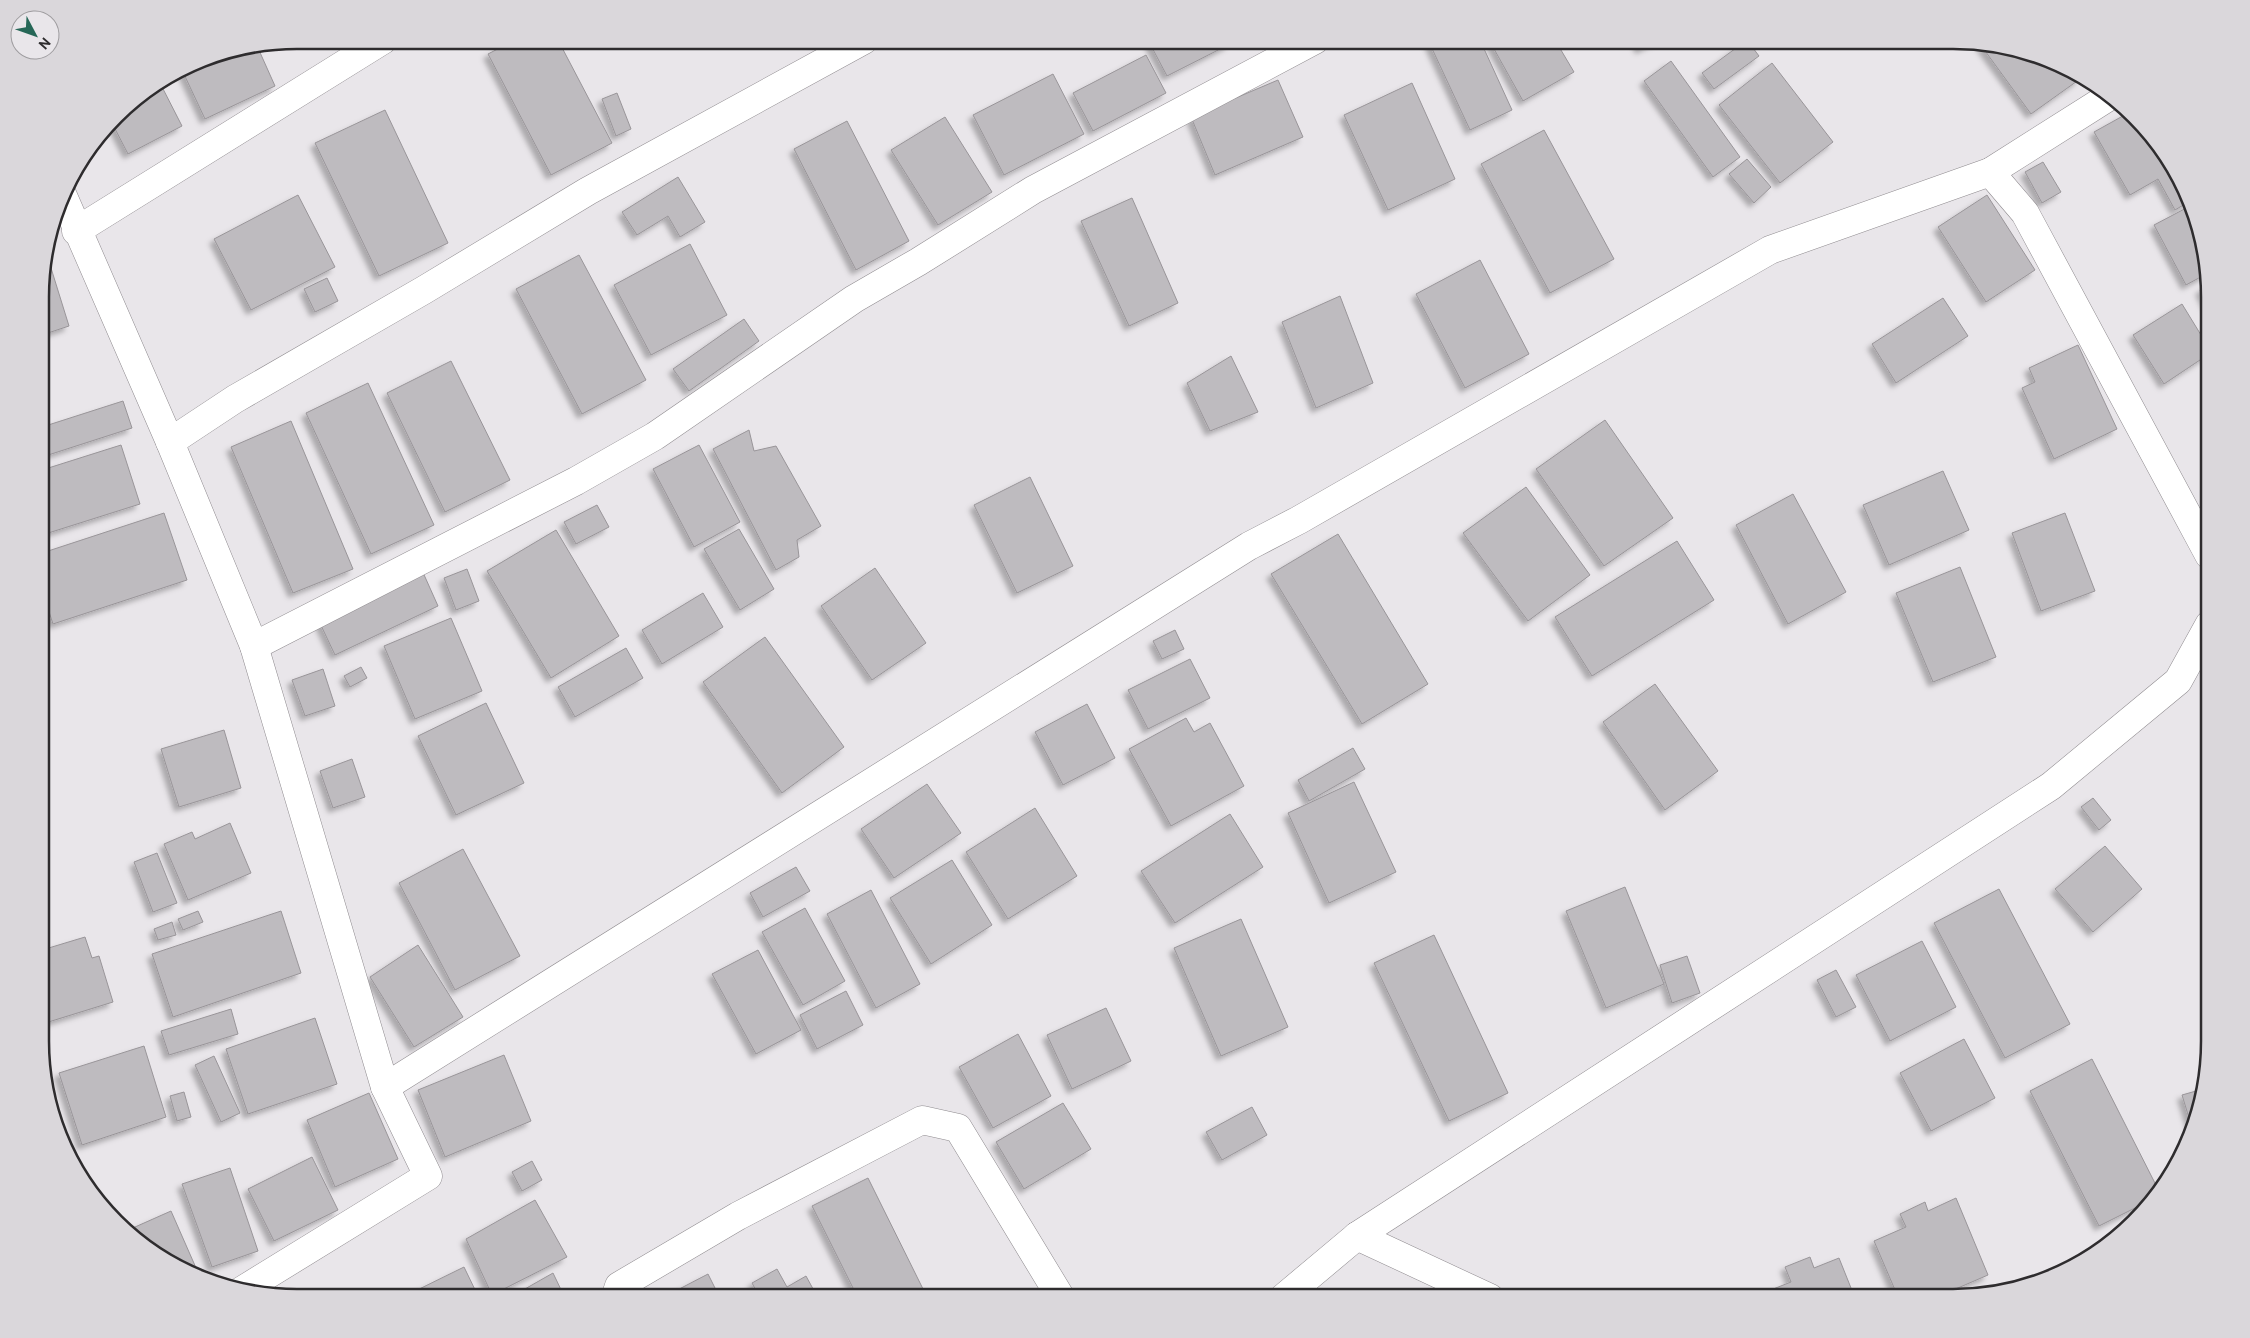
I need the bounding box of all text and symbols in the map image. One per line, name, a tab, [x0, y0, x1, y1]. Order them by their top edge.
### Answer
north arrow	[10, 10, 60, 60]
text: N	[34, 33, 53, 52]

